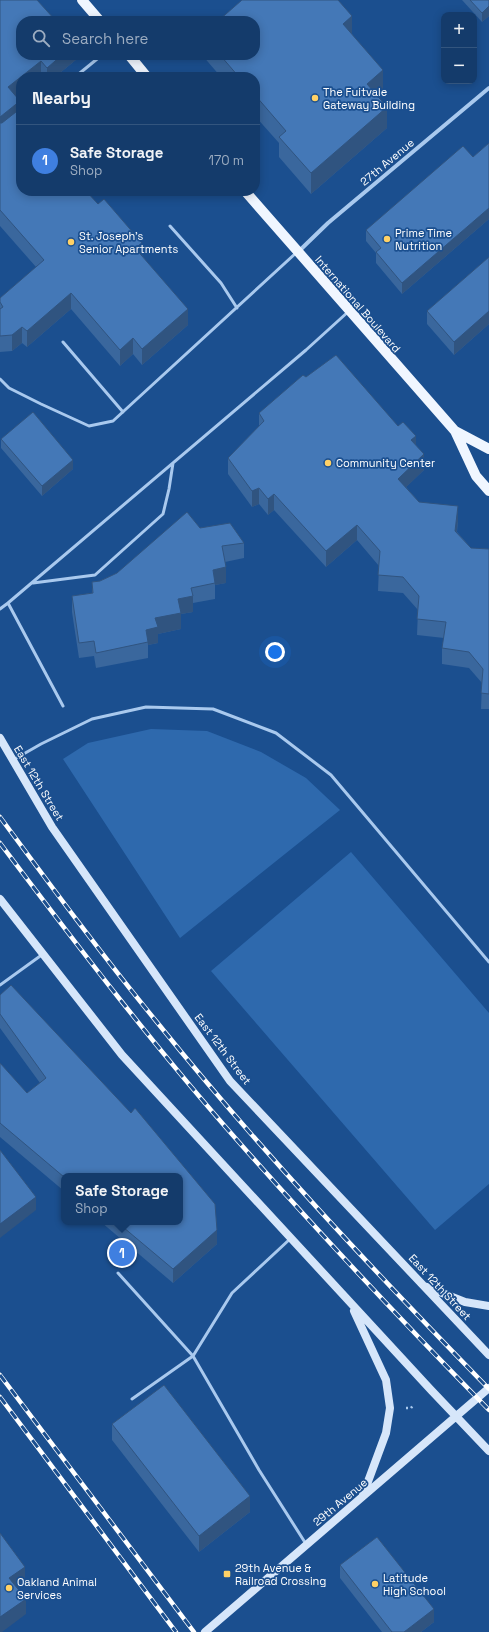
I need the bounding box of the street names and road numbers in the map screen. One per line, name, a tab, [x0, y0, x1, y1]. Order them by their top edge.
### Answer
street label: 27th Avenue	[357, 135, 417, 189]
street label: International Boulevard	[312, 253, 404, 355]
street label: East 12th Street	[11, 743, 67, 823]
street label: East 12th Street	[192, 1011, 254, 1087]
street label: East 12th Street	[406, 1251, 474, 1323]
street label: 29th Avenue	[310, 1475, 370, 1529]

